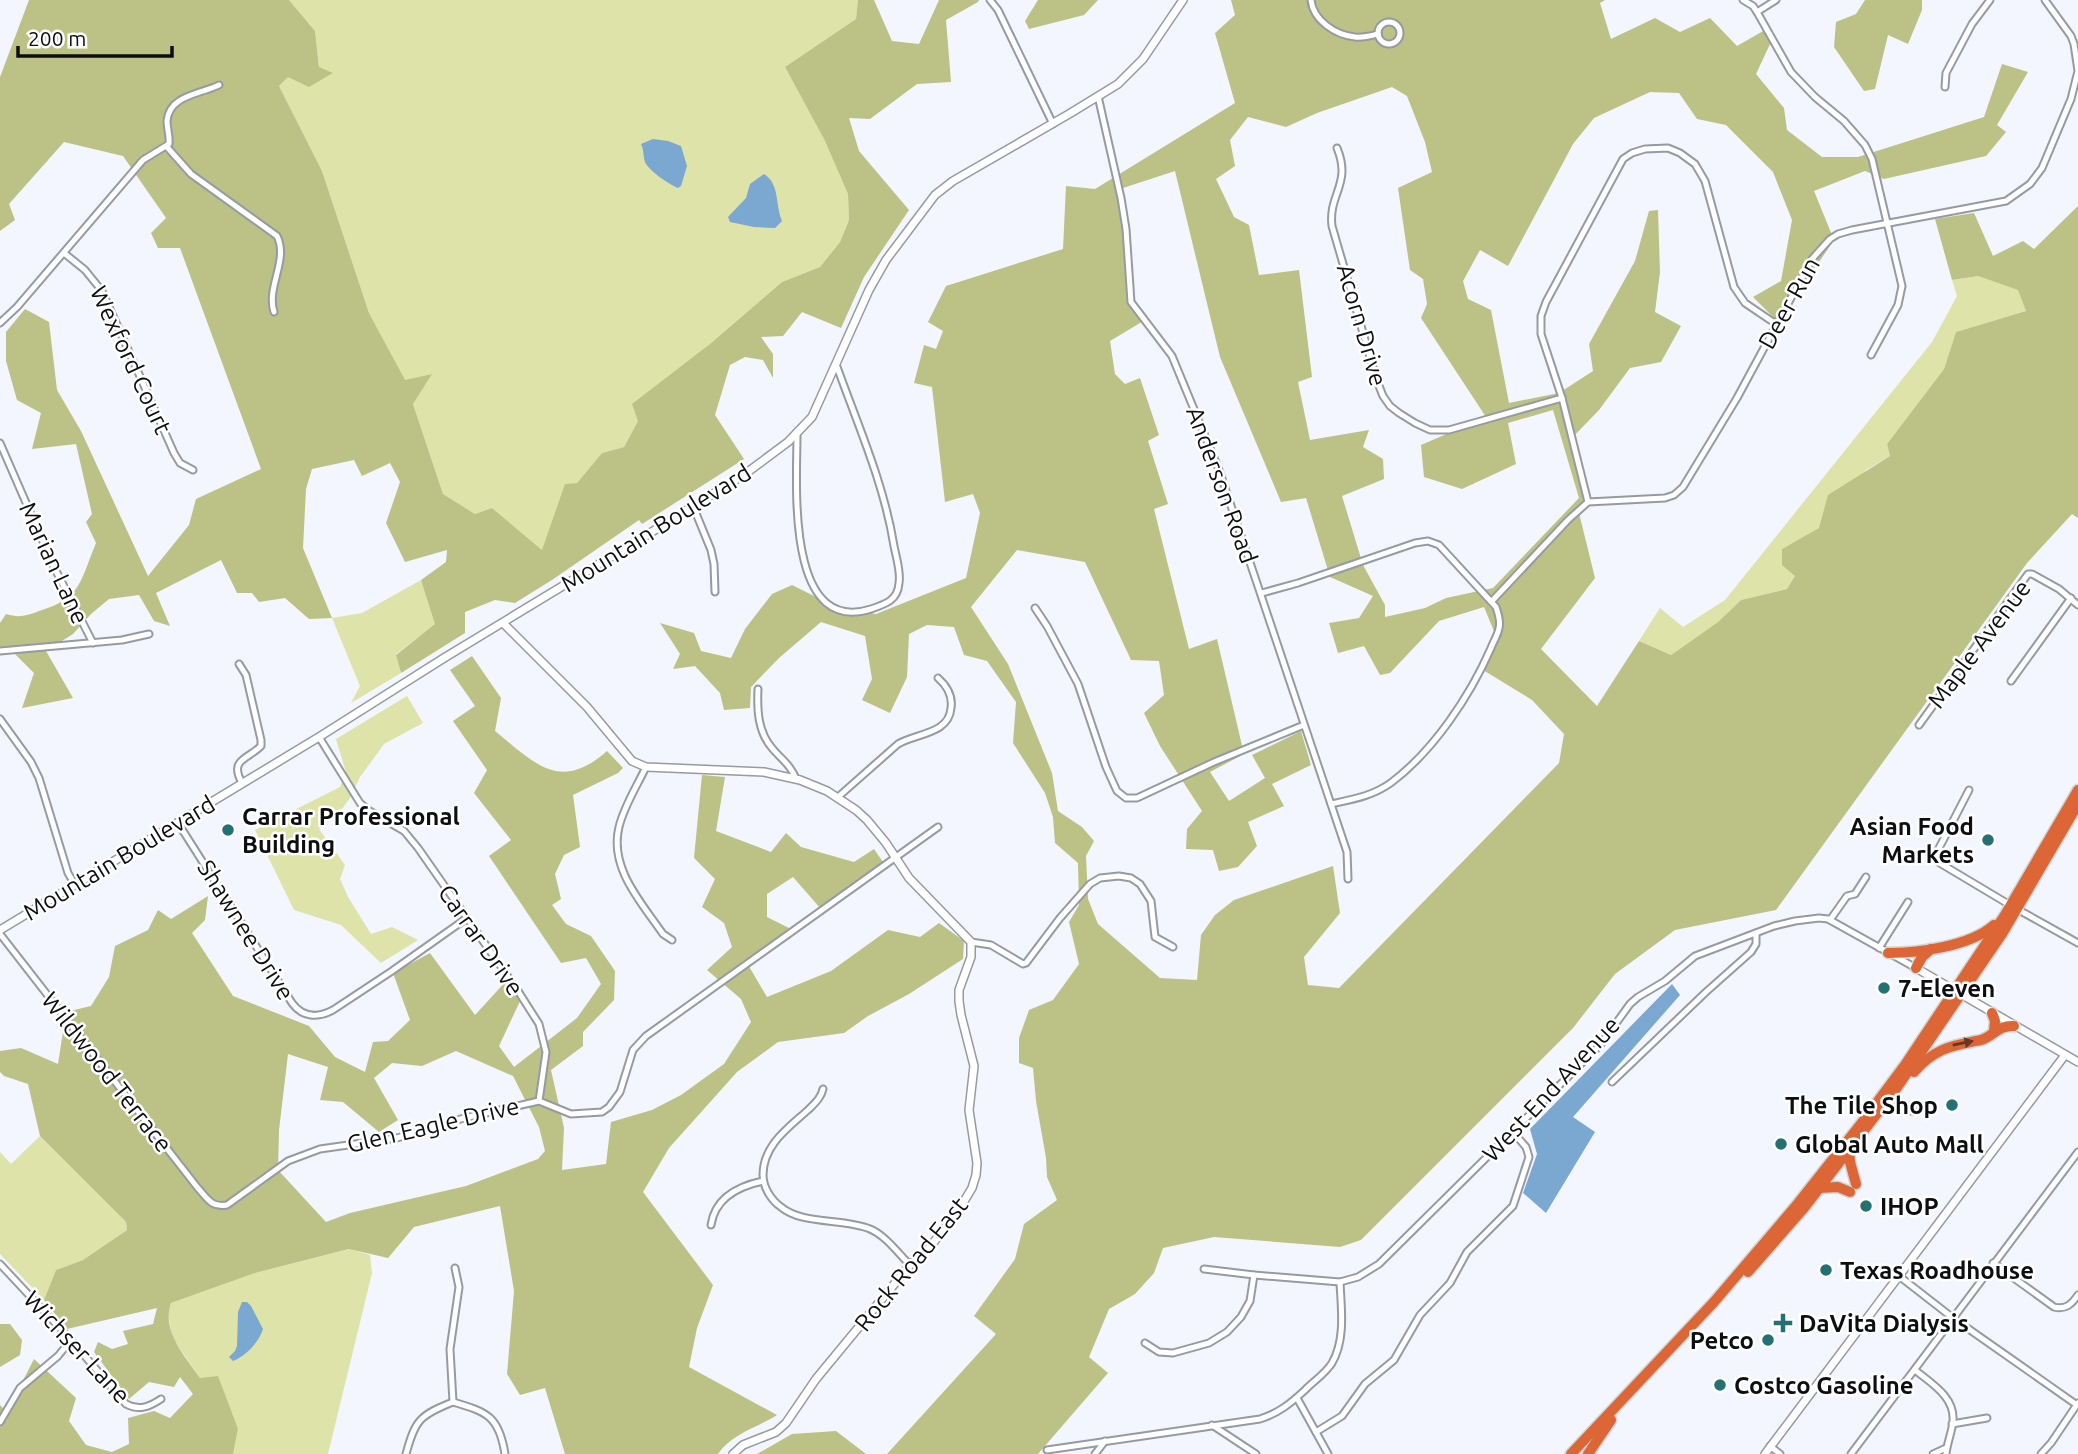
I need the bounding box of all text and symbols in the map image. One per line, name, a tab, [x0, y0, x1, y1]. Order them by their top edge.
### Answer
scale bar	[18, 14, 172, 58]
text: 200 m	[28, 26, 86, 50]
street label: Deer Run	[1753, 253, 1825, 353]
street label: Acorn Drive	[1332, 261, 1392, 389]
street label: Wexford Court	[85, 282, 177, 439]
street label: Anderson Road	[1181, 403, 1263, 567]
street label: Mountain Boulevard	[556, 459, 756, 597]
street label: Marian Lane	[14, 498, 94, 628]
street label: Maple Avenue	[1922, 575, 2036, 713]
street label: Mountain Boulevard	[18, 790, 220, 926]
place label: Carrar Professional Building	[242, 803, 460, 858]
place label: Asian Food Markets	[1850, 813, 1974, 868]
marker: Carrar Professional Building	[220, 822, 236, 838]
marker: Asian Food Markets	[1980, 832, 1996, 848]
street label: Shawnee Drive	[192, 855, 300, 1005]
street label: Carrar Drive	[433, 879, 529, 1001]
place label: 7-Eleven	[1898, 975, 1995, 1002]
marker: 7-Eleven	[1876, 980, 1892, 996]
street label: Wildwood Terrace	[36, 987, 178, 1157]
street label: West End Avenue	[1477, 1011, 1625, 1167]
one-way arrow	[1952, 1038, 1974, 1049]
street label: Glen Eagle Drive	[344, 1092, 522, 1158]
place label: The Tile Shop	[1785, 1092, 1938, 1119]
marker: The Tile Shop	[1944, 1097, 1960, 1113]
place label: Global Auto Mall	[1795, 1131, 1984, 1158]
marker: Global Auto Mall	[1773, 1136, 1789, 1152]
street label: Rock Road East	[849, 1191, 973, 1336]
place label: IHOP	[1880, 1193, 1939, 1220]
marker: IHOP	[1858, 1198, 1874, 1214]
place label: Texas Roadhouse	[1840, 1257, 2034, 1284]
marker: Texas Roadhouse	[1818, 1262, 1834, 1278]
street label: Wichser Lane	[18, 1285, 136, 1409]
place label: DaVita Dialysis	[1799, 1310, 1969, 1337]
marker: DaVita Dialysis	[1773, 1313, 1793, 1333]
place label: Petco	[1690, 1327, 1754, 1354]
marker: Petco	[1760, 1332, 1776, 1348]
place label: Costco Gasoline	[1734, 1372, 1914, 1399]
marker: Costco Gasoline	[1712, 1377, 1728, 1393]

